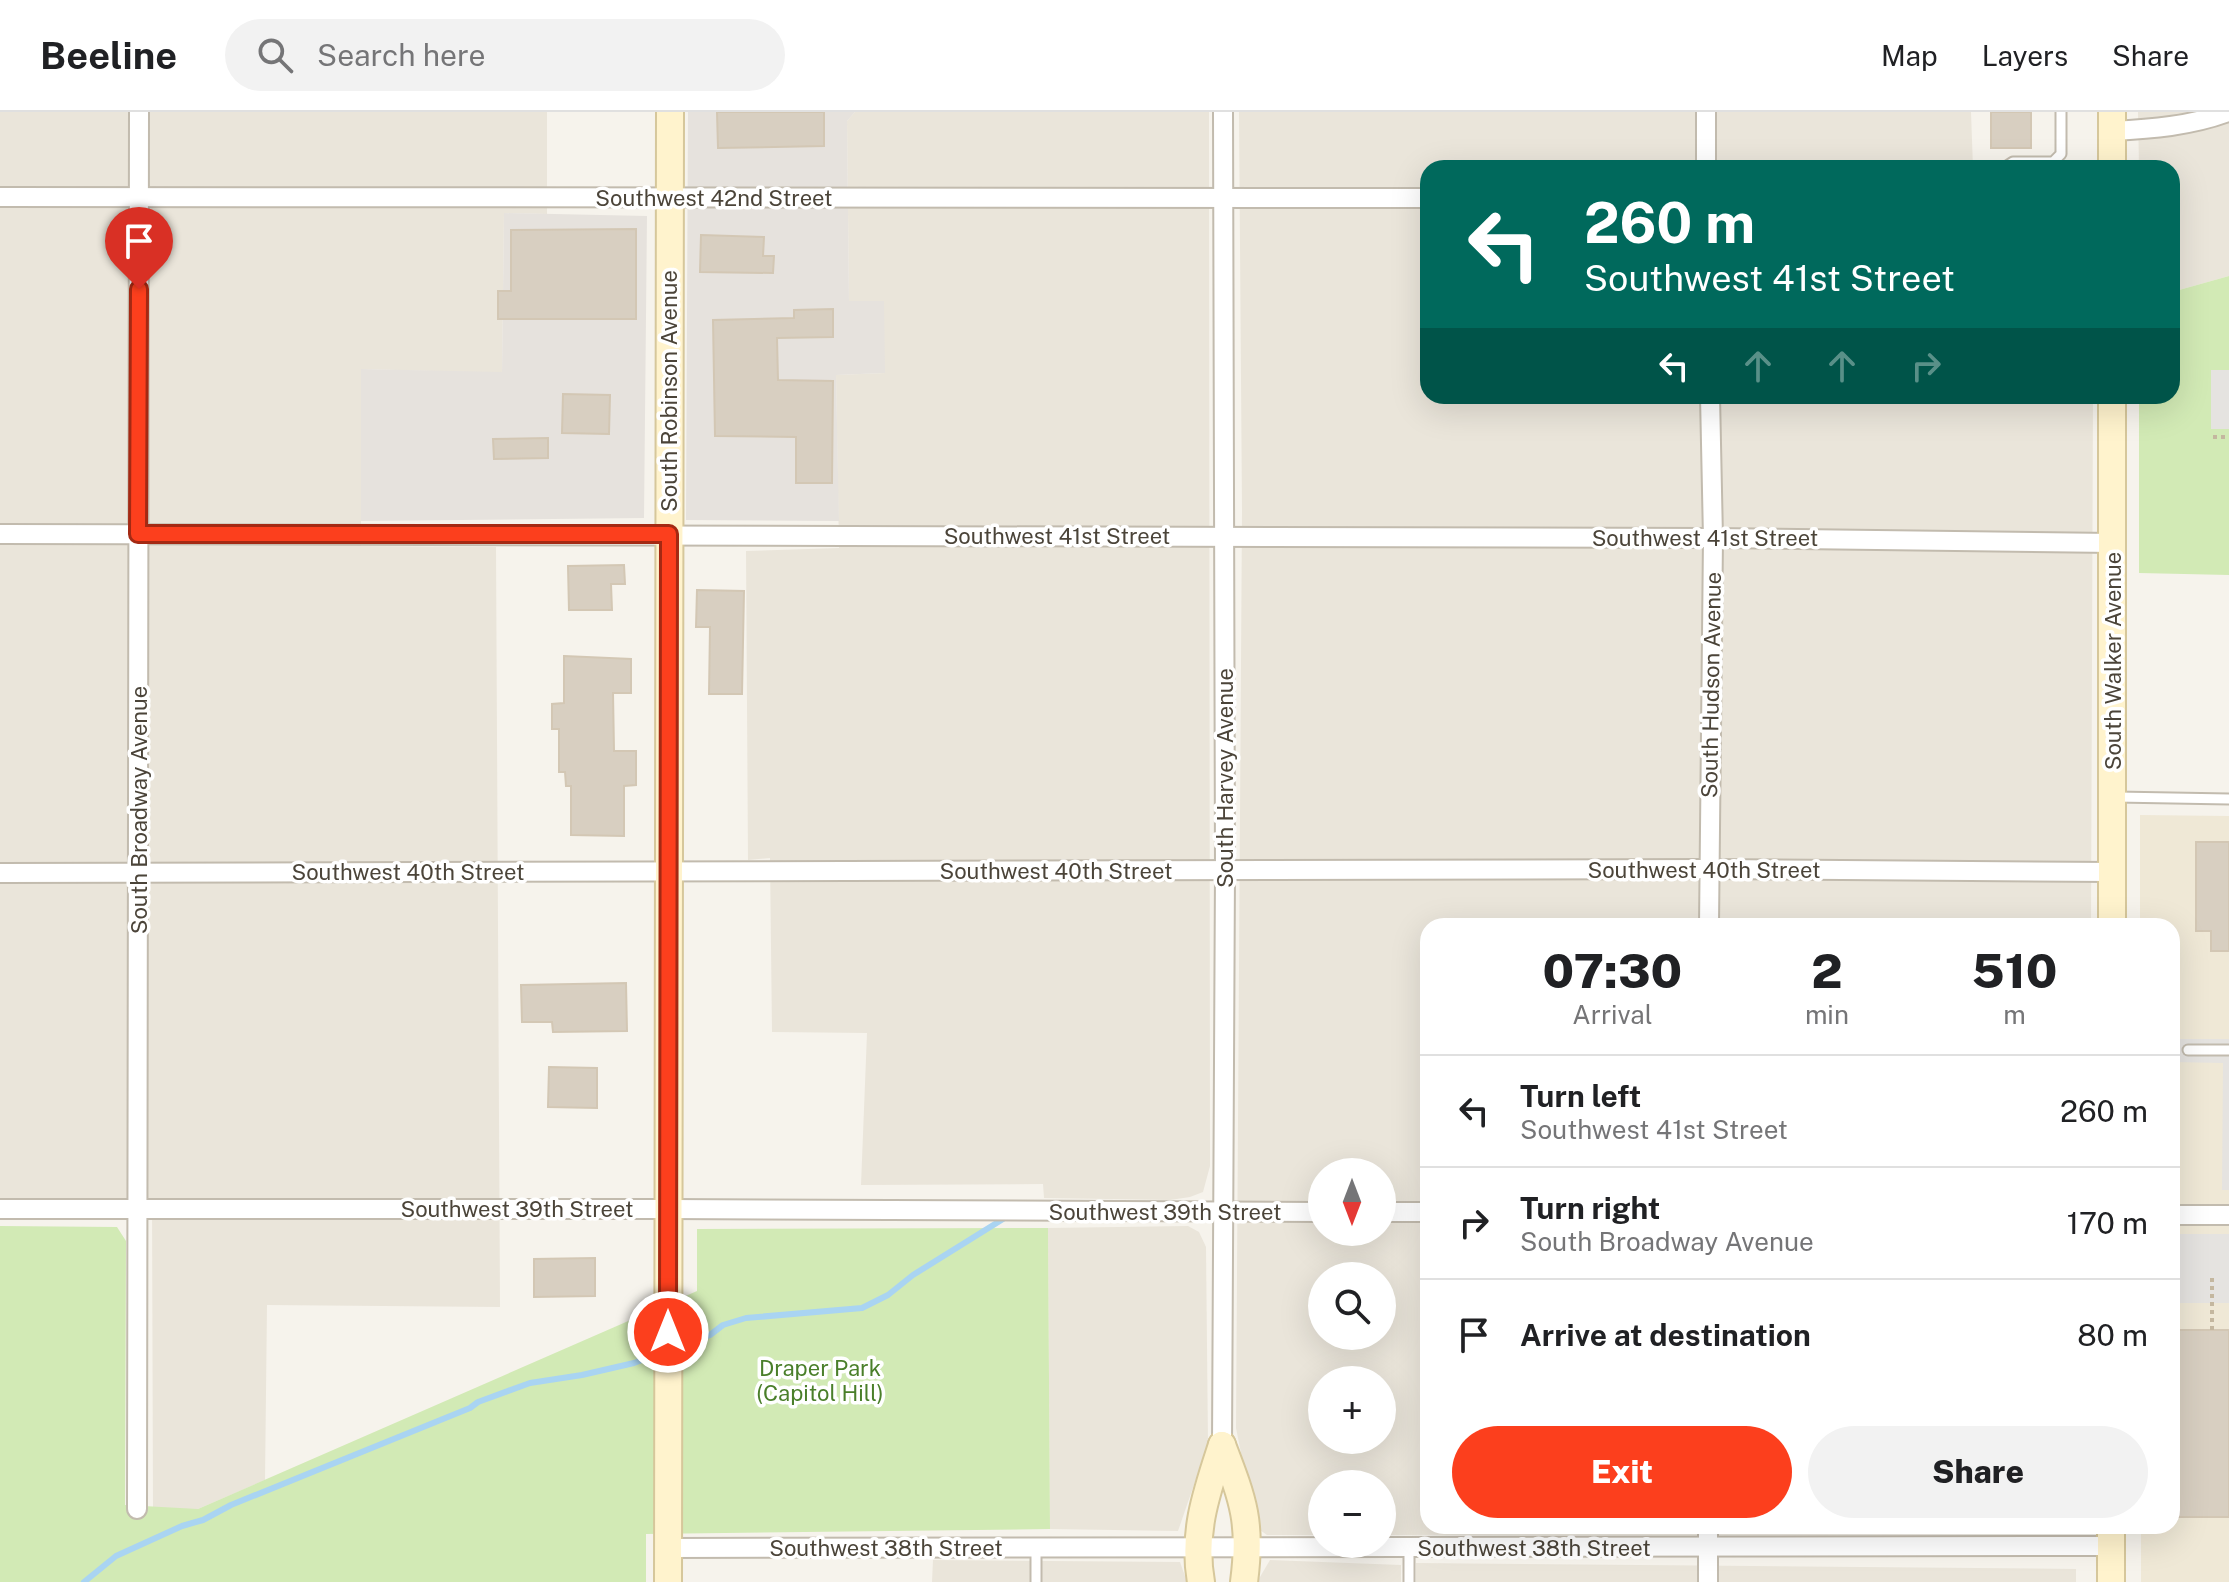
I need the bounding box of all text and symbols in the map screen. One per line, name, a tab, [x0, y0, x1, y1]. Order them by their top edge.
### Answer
search box	[225, 19, 785, 91]
text: Beeline	[40, 33, 177, 78]
icon: search	[253, 33, 297, 77]
text: Search here	[317, 37, 486, 73]
text: Map	[1881, 39, 1938, 72]
text: Layers	[1982, 39, 2068, 72]
text: Share	[2112, 39, 2189, 72]
street label: Southwest 42nd Street	[595, 185, 833, 211]
text: 260 m	[1584, 190, 1755, 256]
icon: left	[1452, 192, 1556, 296]
pin	[105, 207, 173, 289]
icon: arrive	[117, 219, 161, 263]
text: Southwest 41st Street	[1584, 257, 1955, 299]
street label: South Robinson Avenue	[656, 270, 682, 512]
icon: left	[1652, 344, 1696, 388]
icon: ahead	[1736, 344, 1780, 388]
icon: ahead	[1820, 344, 1864, 388]
icon: right	[1904, 344, 1948, 388]
street label: Southwest 41st Street	[944, 523, 1170, 549]
street label: Southwest 41st Street	[1592, 525, 1818, 551]
street label: South Walker Avenue	[2100, 552, 2126, 770]
street label: South Hudson Avenue	[1696, 572, 1726, 798]
street label: South Harvey Avenue	[1212, 668, 1238, 888]
street label: South Broadway Avenue	[126, 686, 152, 934]
street label: Southwest 40th Street	[1587, 857, 1821, 883]
street label: Southwest 40th Street	[939, 858, 1173, 884]
street label: Southwest 40th Street	[291, 859, 525, 885]
text: 07:30	[1543, 942, 1682, 999]
text: 2	[1811, 942, 1843, 999]
text: 510	[1972, 942, 2057, 999]
text: Arrival	[1572, 999, 1653, 1030]
text: min	[1805, 999, 1849, 1030]
text: m	[2003, 999, 2026, 1030]
text: Turn left	[1520, 1078, 1641, 1114]
icon: left	[1452, 1089, 1496, 1133]
text: 260 m	[2060, 1093, 2148, 1129]
text: Southwest 41st Street	[1520, 1114, 1788, 1145]
north arrow	[1308, 1158, 1396, 1246]
map controls	[1308, 1158, 1396, 1558]
text: Turn right	[1520, 1190, 1660, 1226]
street label: Southwest 39th Street	[400, 1196, 634, 1222]
street label: Southwest 39th Street	[1048, 1199, 1282, 1225]
icon: right	[1452, 1201, 1496, 1245]
text: 170 m	[2067, 1205, 2148, 1241]
text: South Broadway Avenue	[1520, 1226, 1814, 1257]
button: search	[1308, 1262, 1396, 1350]
position arrow	[626, 1290, 710, 1374]
icon: arrive	[1452, 1313, 1496, 1357]
text: Arrive at destination	[1520, 1317, 1811, 1353]
text: 80 m	[2077, 1317, 2148, 1353]
park label: Draper Park (Capitol Hill)	[756, 1355, 884, 1406]
button: +	[1308, 1366, 1396, 1454]
button: Exit	[1452, 1426, 1792, 1518]
button: Share	[1808, 1426, 2148, 1518]
button: −	[1308, 1470, 1396, 1558]
street label: Southwest 38th Street	[769, 1535, 1003, 1561]
street label: Southwest 38th Street	[1417, 1535, 1651, 1561]

